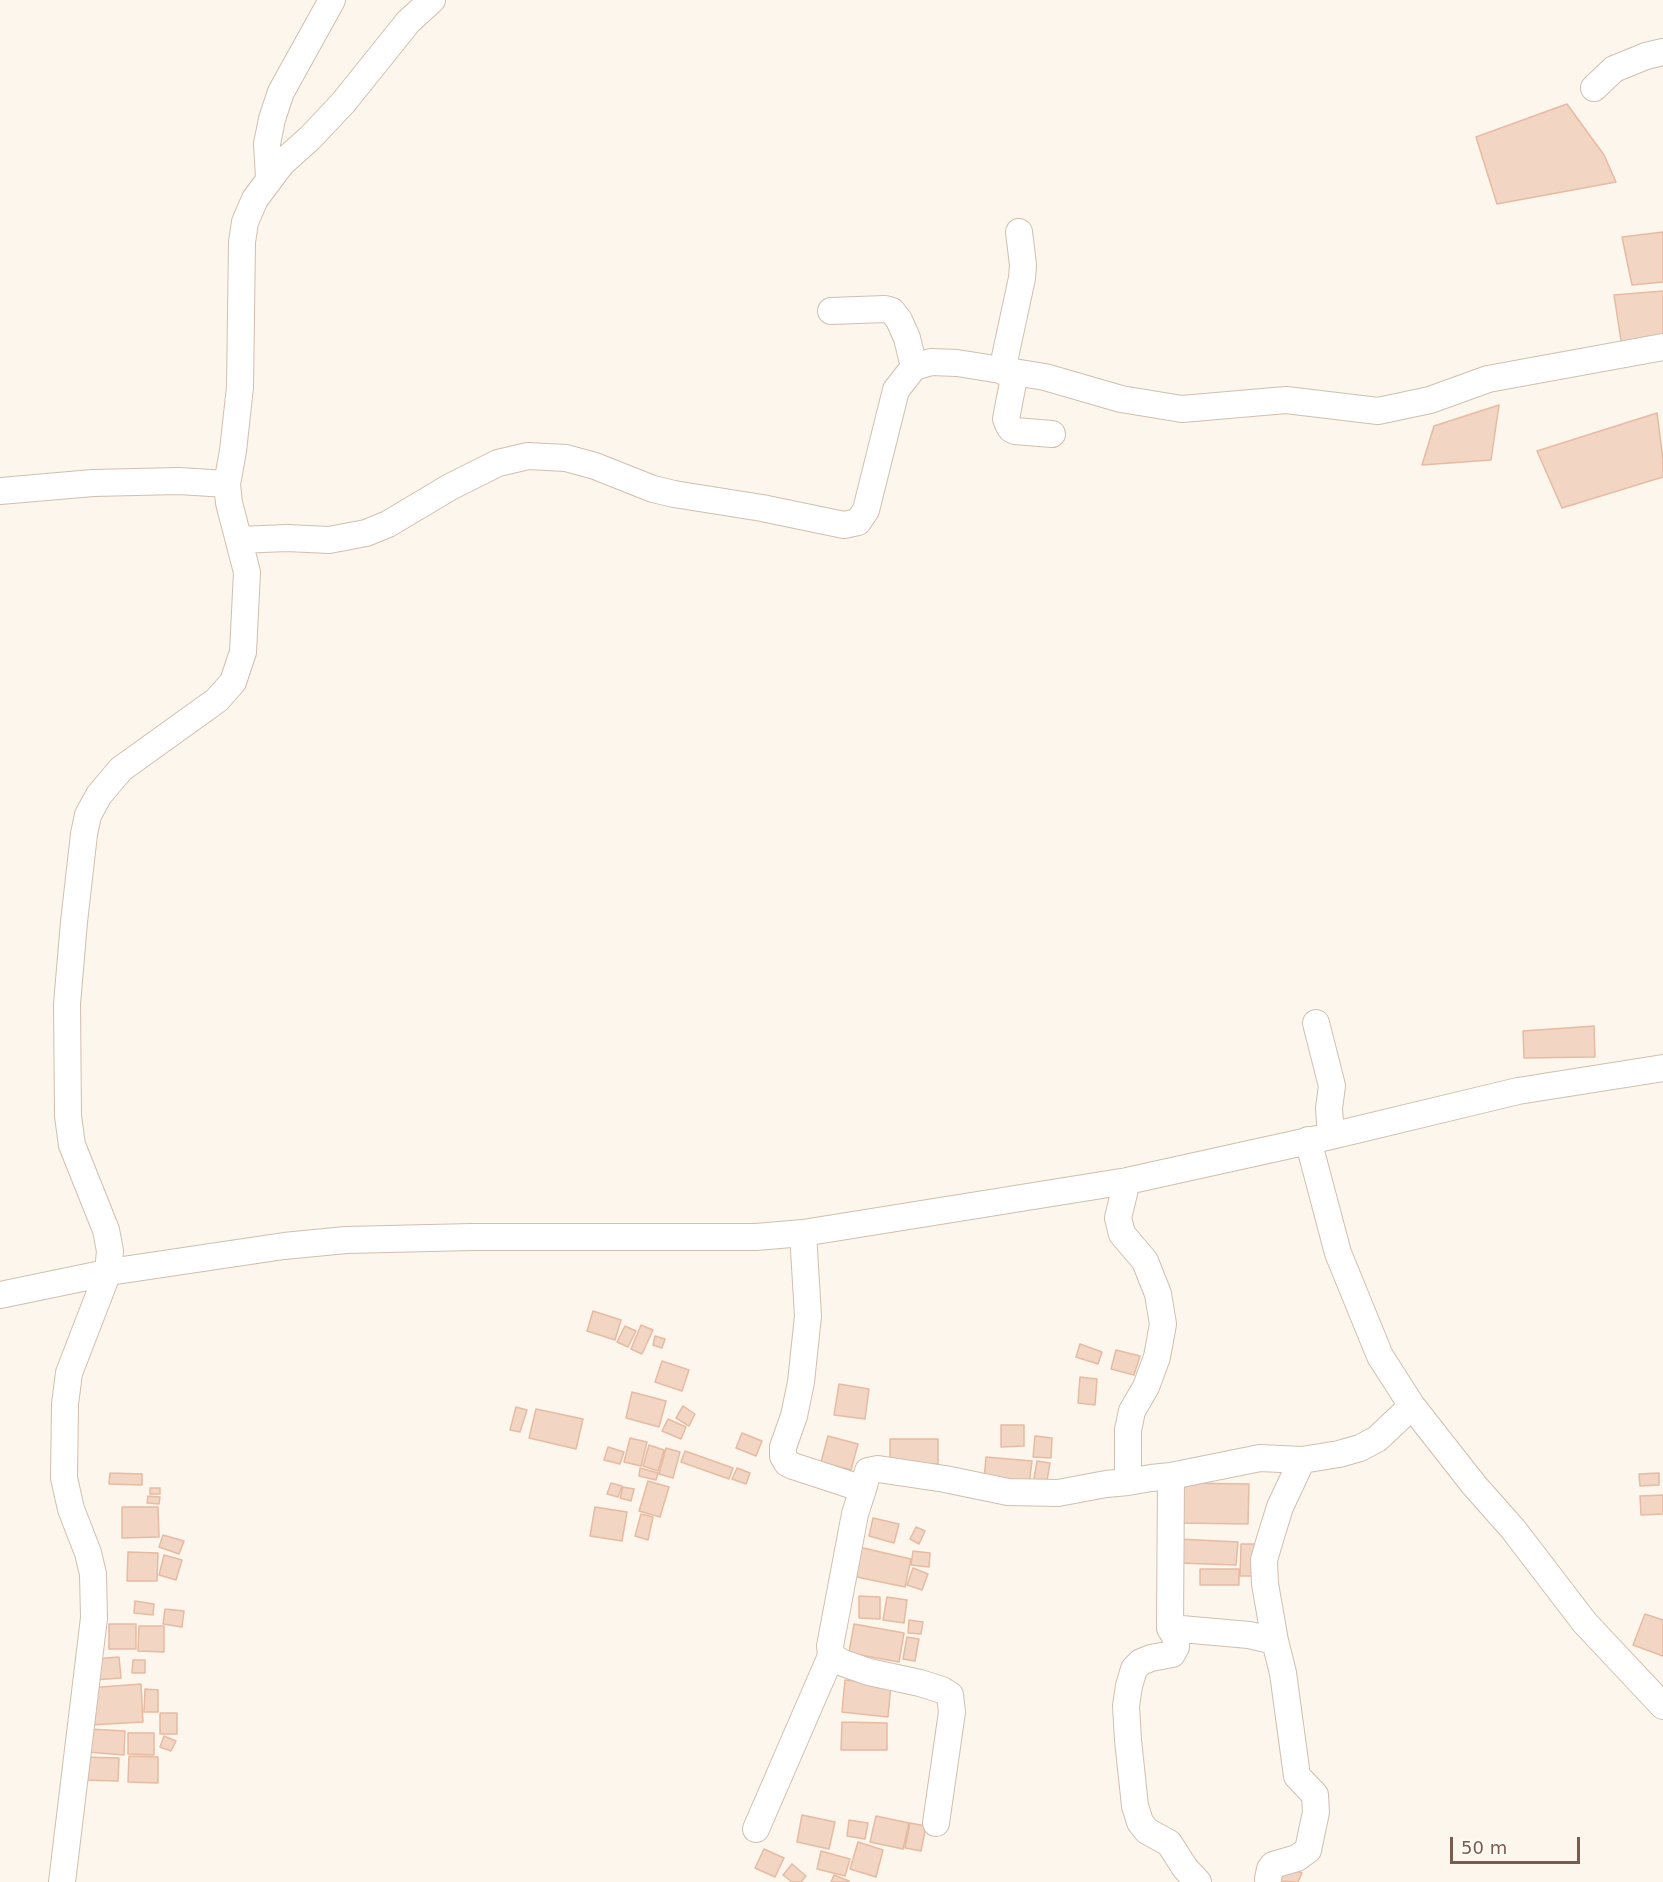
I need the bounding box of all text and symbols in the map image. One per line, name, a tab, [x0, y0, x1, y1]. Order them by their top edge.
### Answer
scale bar	[1453, 1825, 1584, 1863]
text: 50 m	[1461, 1837, 1507, 1858]

